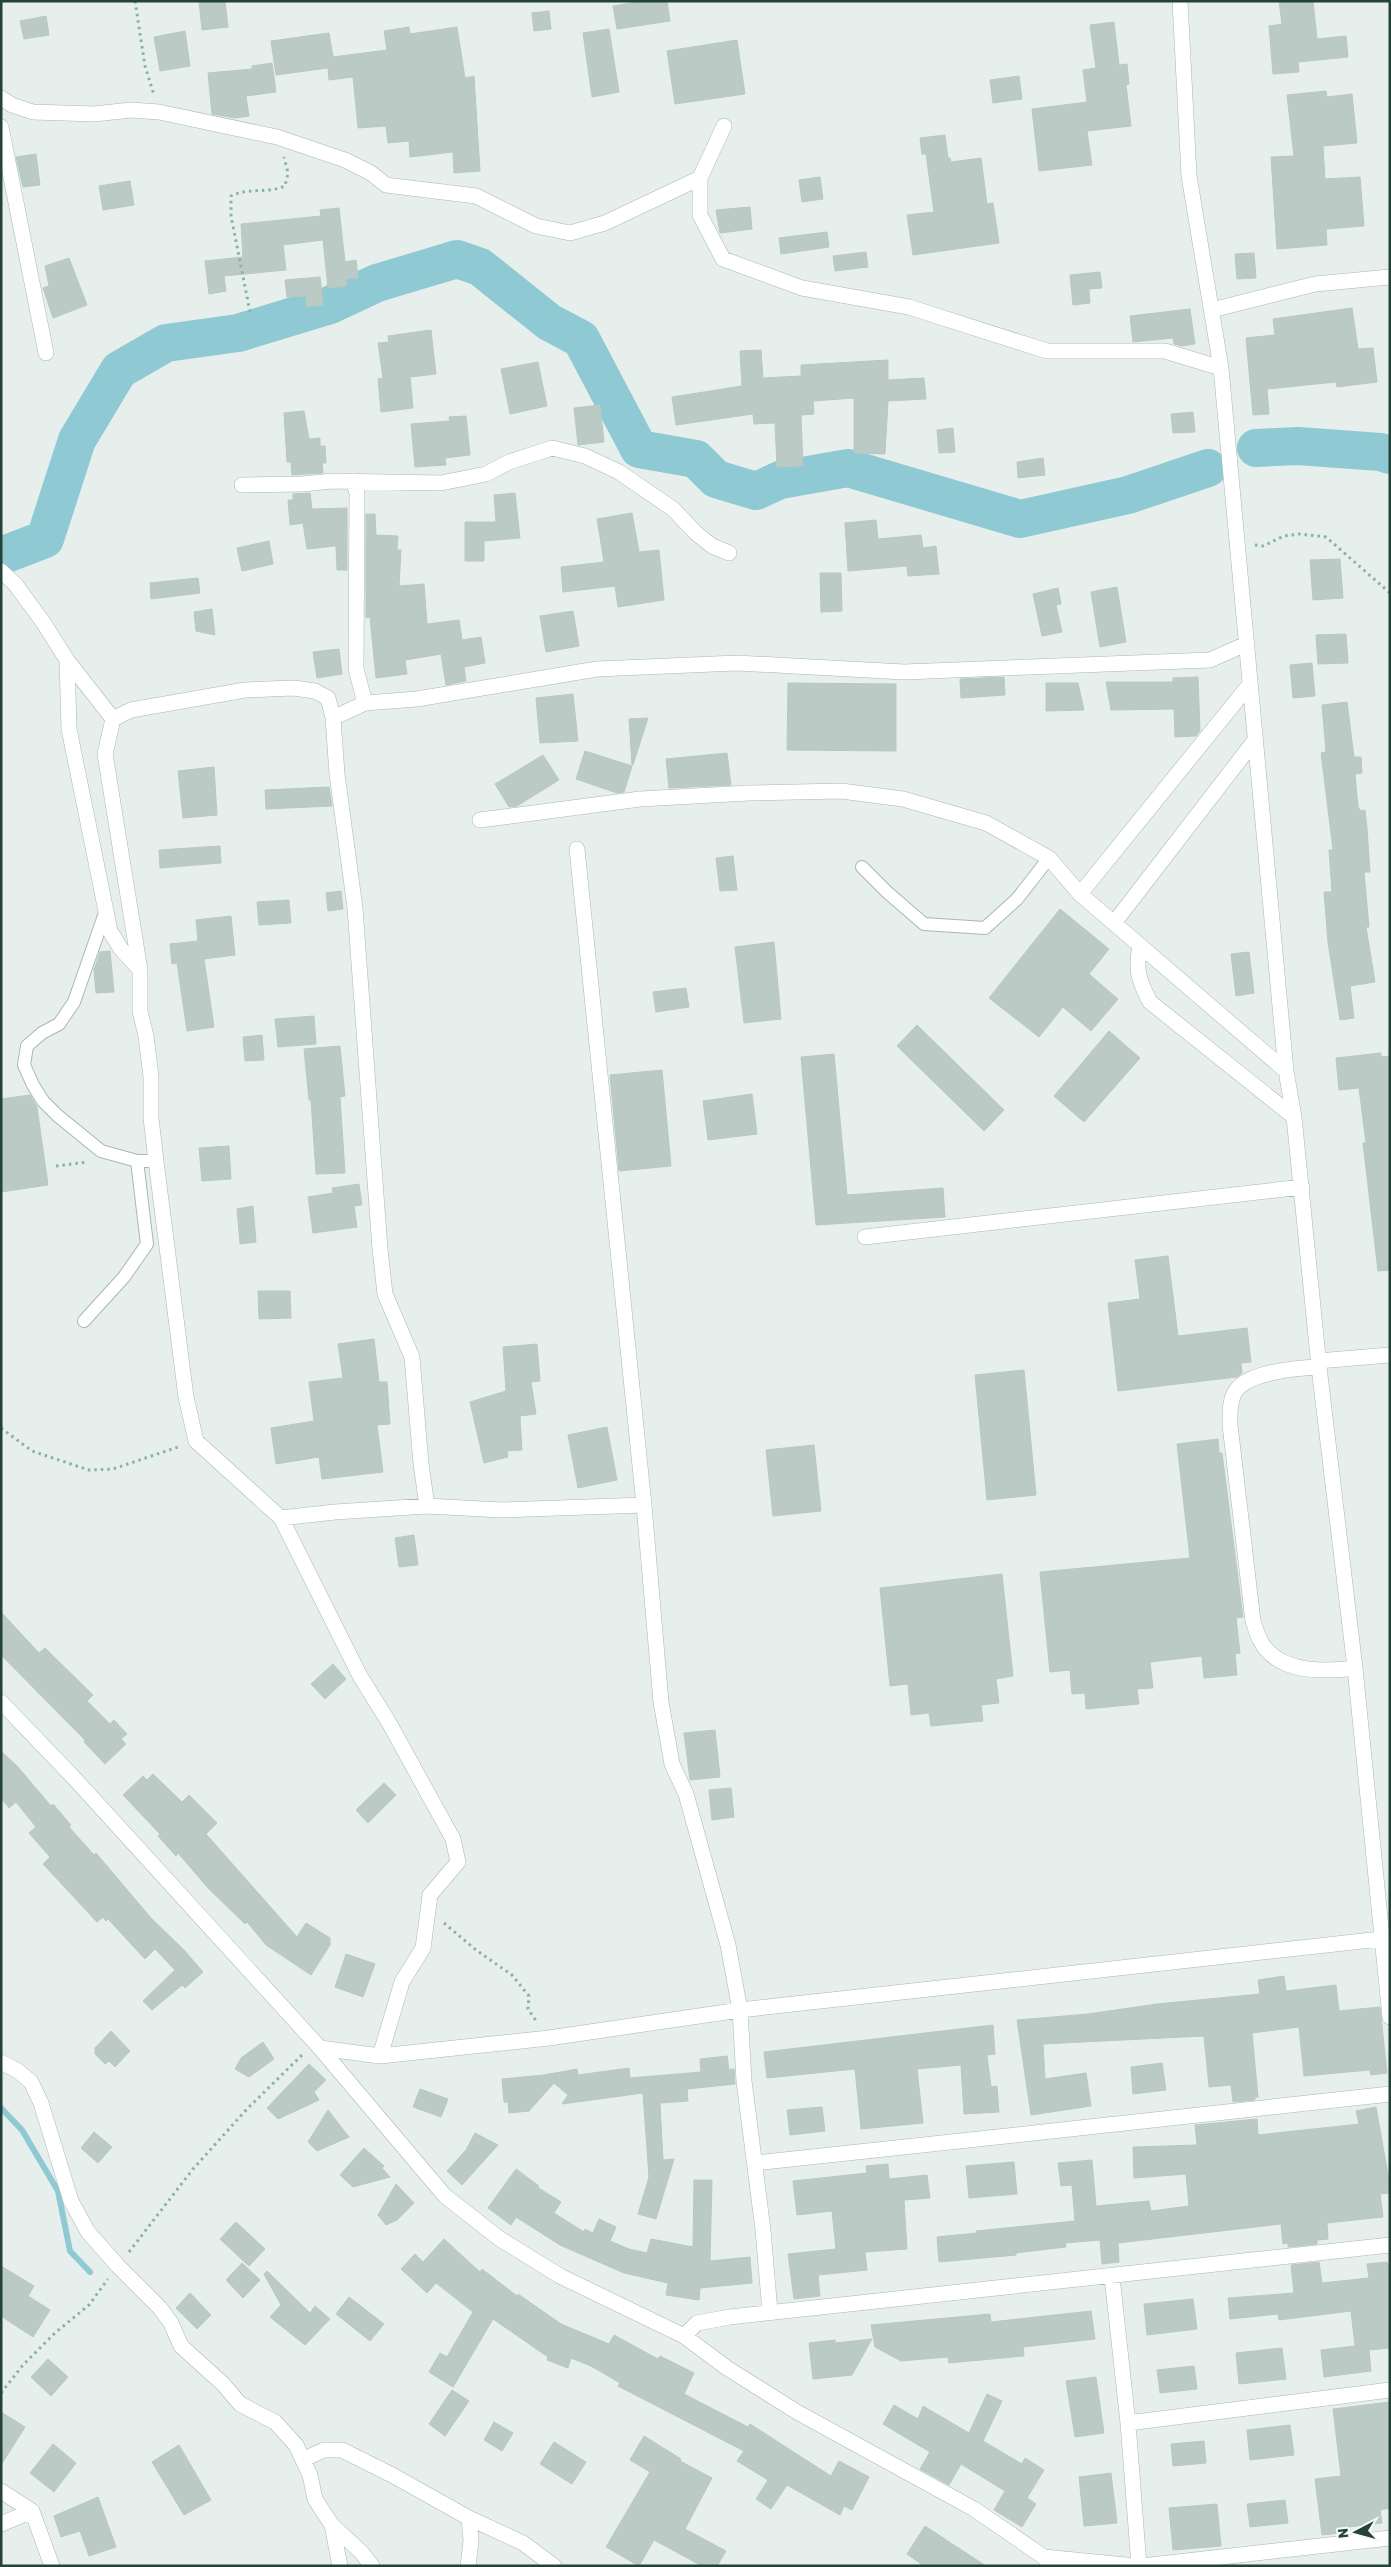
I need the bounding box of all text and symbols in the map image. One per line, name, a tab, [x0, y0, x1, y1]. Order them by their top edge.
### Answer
north arrow	[1331, 2507, 1381, 2557]
text: N	[1335, 2527, 1353, 2539]

